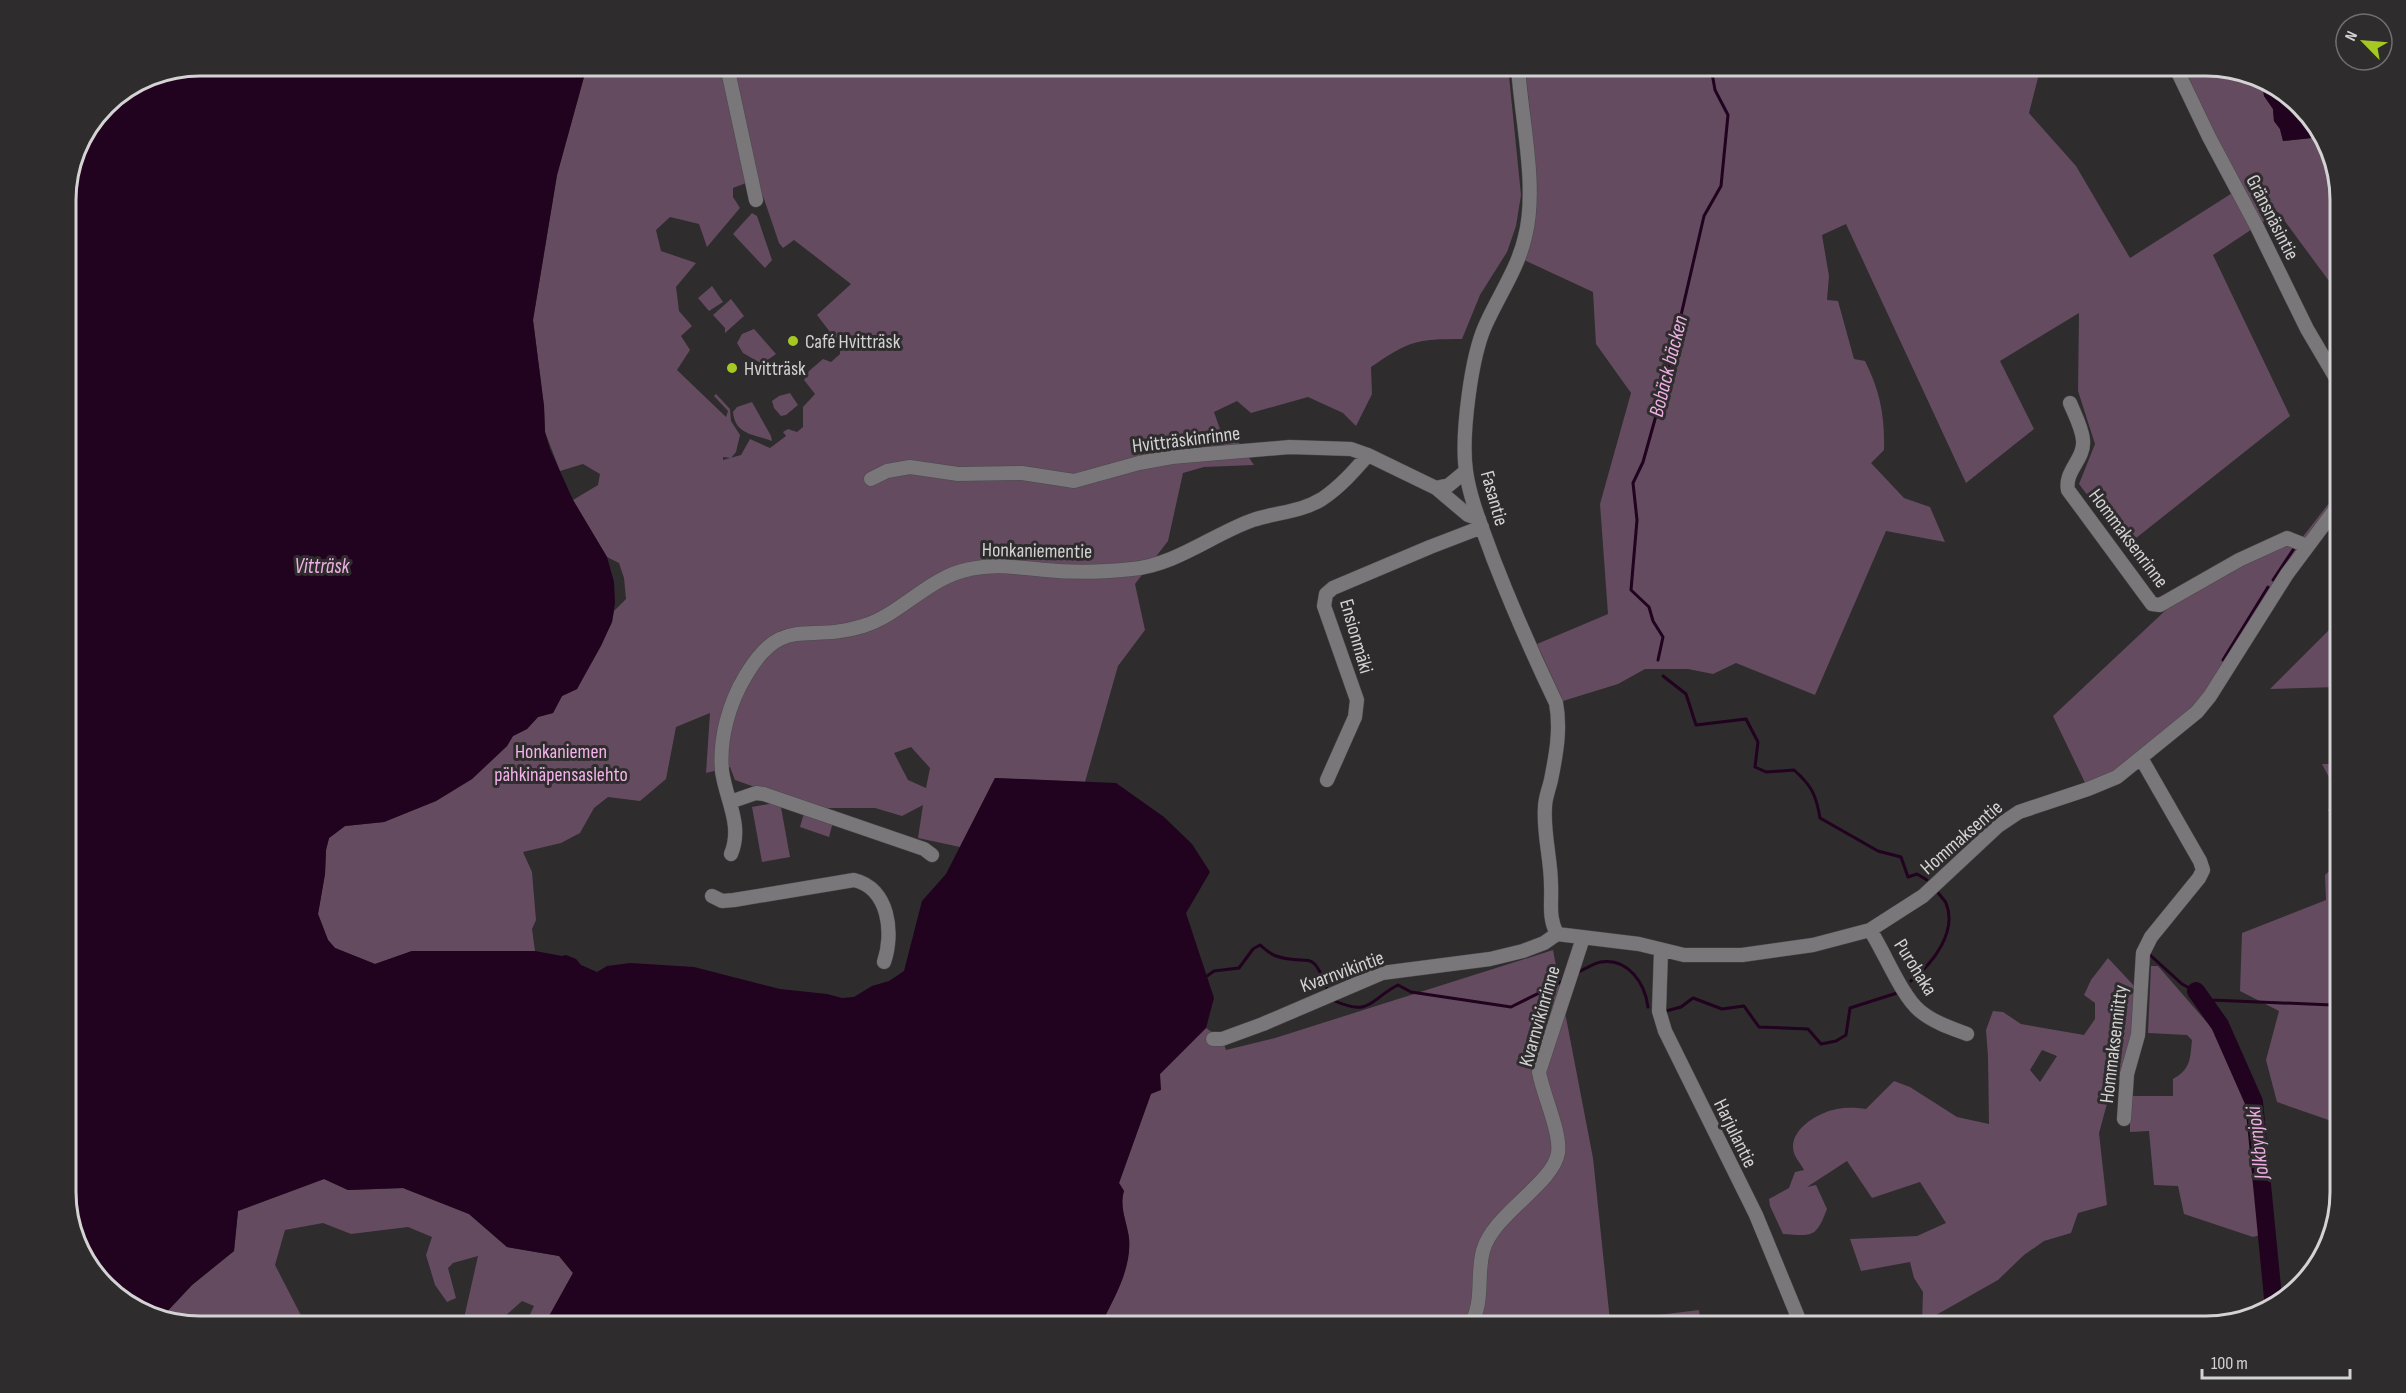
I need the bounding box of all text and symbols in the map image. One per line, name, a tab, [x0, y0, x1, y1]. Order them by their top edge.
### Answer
north arrow	[2334, 12, 2394, 72]
text: N	[2341, 28, 2362, 44]
street label: Gränsnäsintie	[2240, 171, 2304, 264]
water label: Bobäck bäcken	[1644, 313, 1693, 420]
place label: Café Hvitträsk	[805, 330, 901, 354]
marker: Café Hvitträsk	[786, 334, 800, 348]
place label: Hvitträsk	[744, 357, 806, 381]
marker: Hvitträsk	[725, 361, 739, 375]
street label: Hvitträskinrinne	[1131, 421, 1241, 459]
street label: Fasantie	[1475, 468, 1513, 529]
street label: Hommaksenrinne	[2083, 484, 2173, 593]
street label: Honkaniementie	[982, 538, 1092, 564]
water label: Vitträsk	[295, 554, 351, 579]
street label: Ensionmäki	[1334, 596, 1378, 676]
park label: Honkaniemen pähkinäpensaslehto	[494, 740, 628, 787]
street label: Hommaksentie	[1916, 796, 2008, 880]
street label: Purohaka	[1889, 935, 1942, 1000]
street label: Kvarnvikintie	[1297, 946, 1387, 998]
street label: Kvarnvikinrinne	[1514, 963, 1566, 1070]
street label: Hommaksenniitty	[2095, 983, 2133, 1105]
street label: Harjulantie	[1708, 1095, 1762, 1172]
water label: Jolkbynjoki	[2240, 1104, 2275, 1183]
scale bar	[2202, 1342, 2350, 1380]
text: 100 m	[2211, 1353, 2248, 1374]

